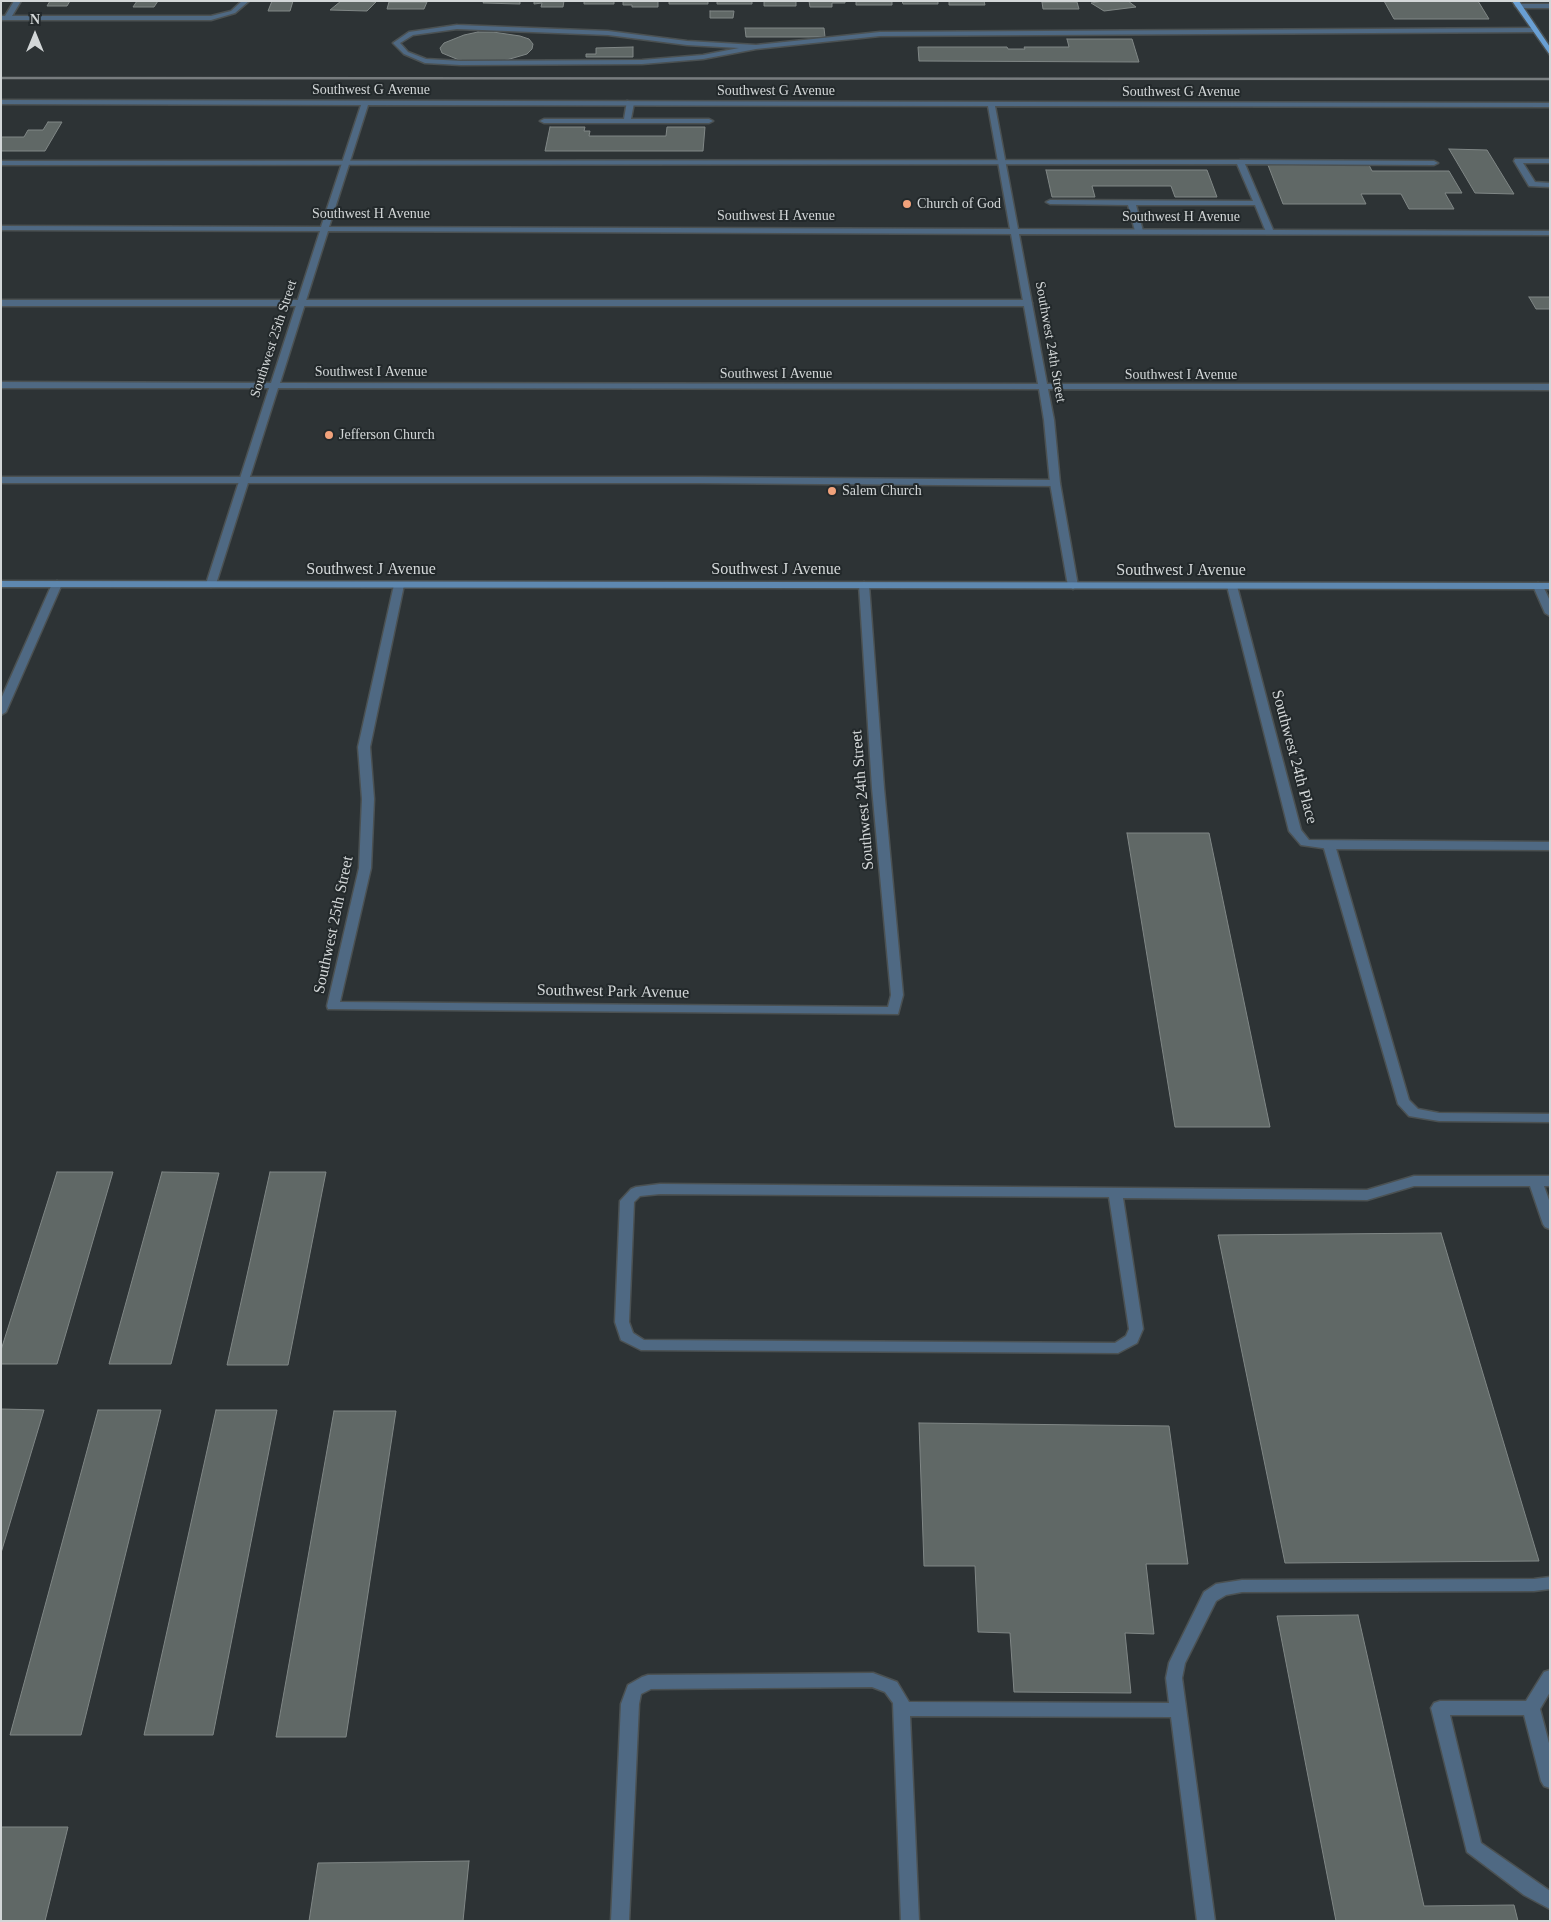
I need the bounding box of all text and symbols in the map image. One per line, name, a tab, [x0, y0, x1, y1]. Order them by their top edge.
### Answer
north arrow	[10, 10, 60, 60]
text: N	[30, 12, 40, 27]
street label: Southwest G Avenue	[312, 82, 430, 98]
street label: Southwest G Avenue	[717, 83, 835, 99]
street label: Southwest G Avenue	[1122, 84, 1240, 100]
place label: Church of God	[917, 196, 1001, 212]
marker: Church of God	[901, 198, 913, 210]
street label: Southwest H Avenue	[312, 206, 430, 222]
street label: Southwest H Avenue	[717, 208, 835, 224]
street label: Southwest H Avenue	[1122, 209, 1240, 225]
street label: Southwest 25th Street	[247, 278, 301, 400]
street label: Southwest 24th Street	[1031, 280, 1069, 404]
street label: Southwest I Avenue	[315, 364, 427, 380]
street label: Southwest I Avenue	[720, 366, 832, 382]
street label: Southwest I Avenue	[1125, 367, 1237, 383]
place label: Jefferson Church	[339, 427, 435, 443]
marker: Jefferson Church	[323, 429, 335, 441]
place label: Salem Church	[842, 483, 922, 499]
marker: Salem Church	[826, 485, 838, 497]
street label: Southwest J Avenue	[306, 560, 436, 580]
street label: Southwest J Avenue	[711, 560, 841, 580]
street label: Southwest J Avenue	[1116, 561, 1246, 581]
street label: Southwest 24th Place	[1267, 688, 1321, 826]
street label: Southwest 24th Street	[847, 729, 879, 871]
street label: Southwest 25th Street	[310, 854, 358, 996]
street label: Southwest Park Avenue	[537, 981, 689, 1003]

